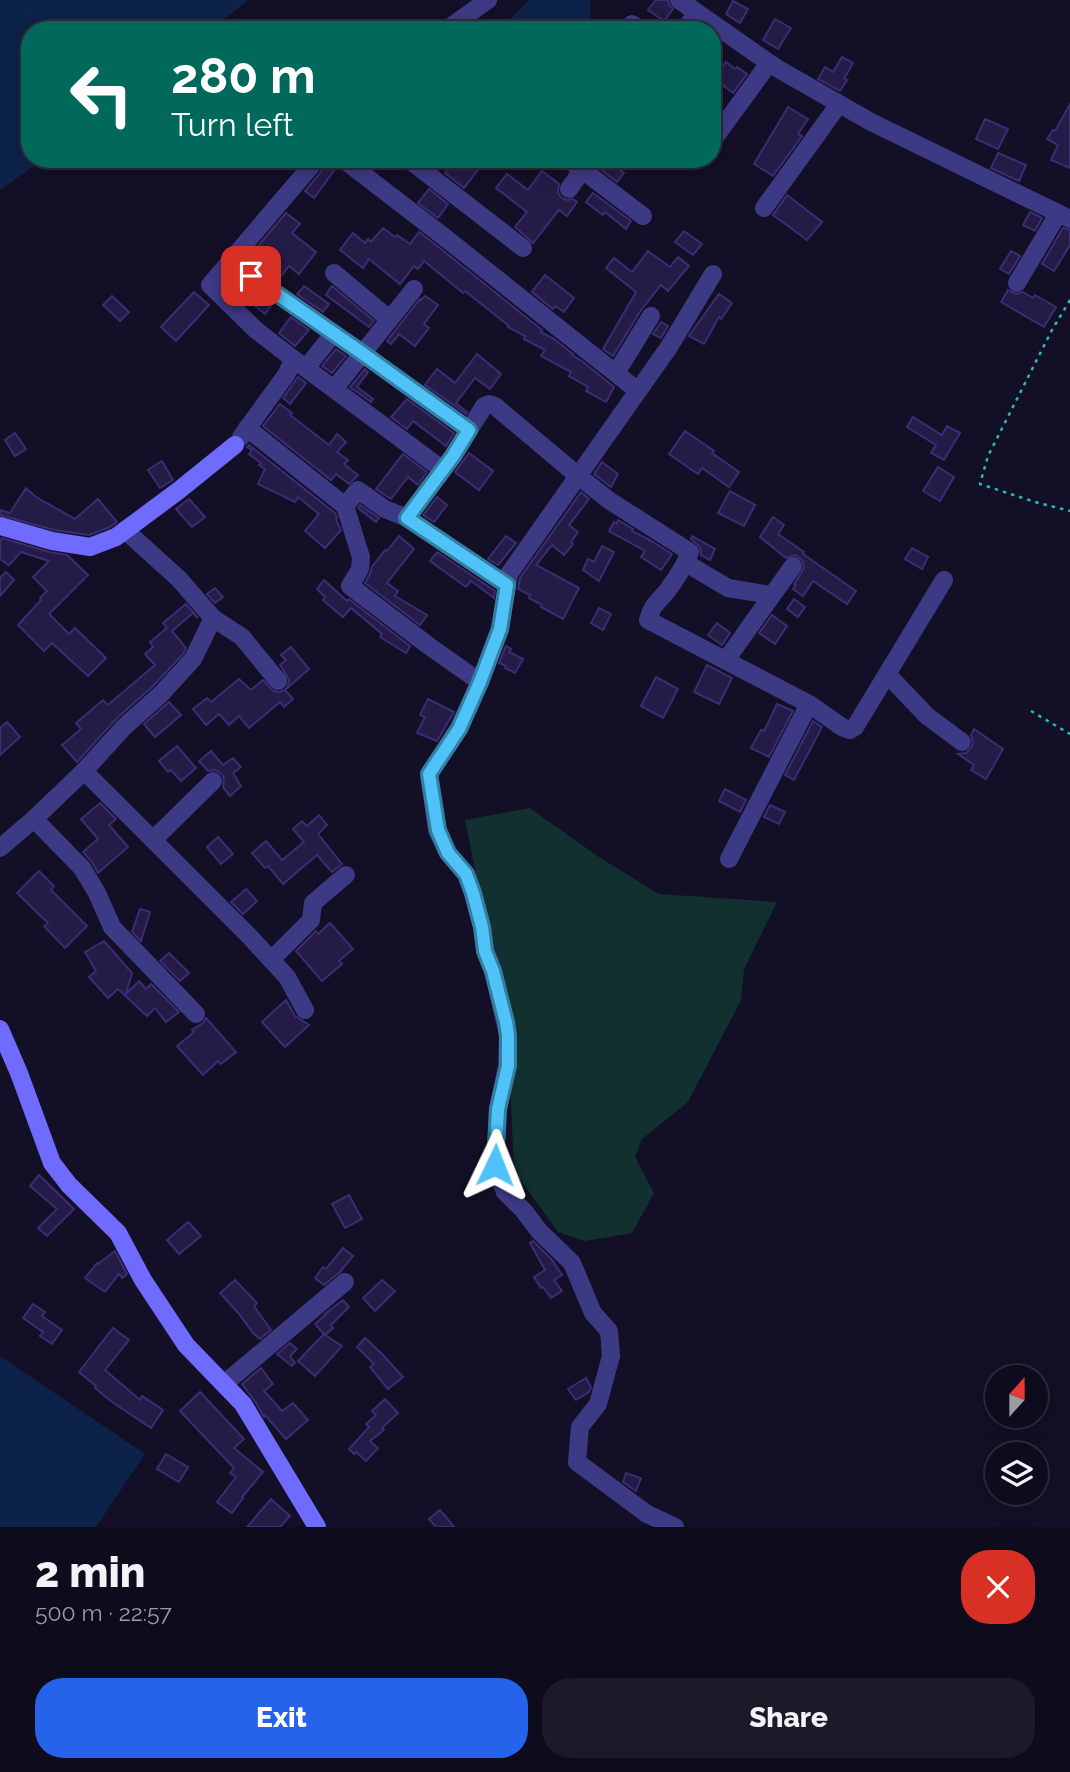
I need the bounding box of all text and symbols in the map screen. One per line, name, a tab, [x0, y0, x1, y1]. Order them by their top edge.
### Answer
text: 280 m	[171, 47, 316, 104]
icon: left	[56, 49, 147, 140]
text: Turn left	[171, 106, 293, 143]
pin	[221, 246, 281, 306]
icon: arrive	[232, 257, 270, 295]
position arrow	[458, 1128, 532, 1202]
north arrow	[985, 1365, 1048, 1428]
map controls	[985, 1365, 1048, 1505]
button: layers	[985, 1442, 1048, 1505]
text: 2 min	[35, 1548, 145, 1597]
button: close	[961, 1550, 1035, 1624]
text: 500 m · 22:57	[35, 1599, 172, 1626]
button: Exit	[35, 1678, 528, 1758]
button: Share	[542, 1678, 1035, 1758]

